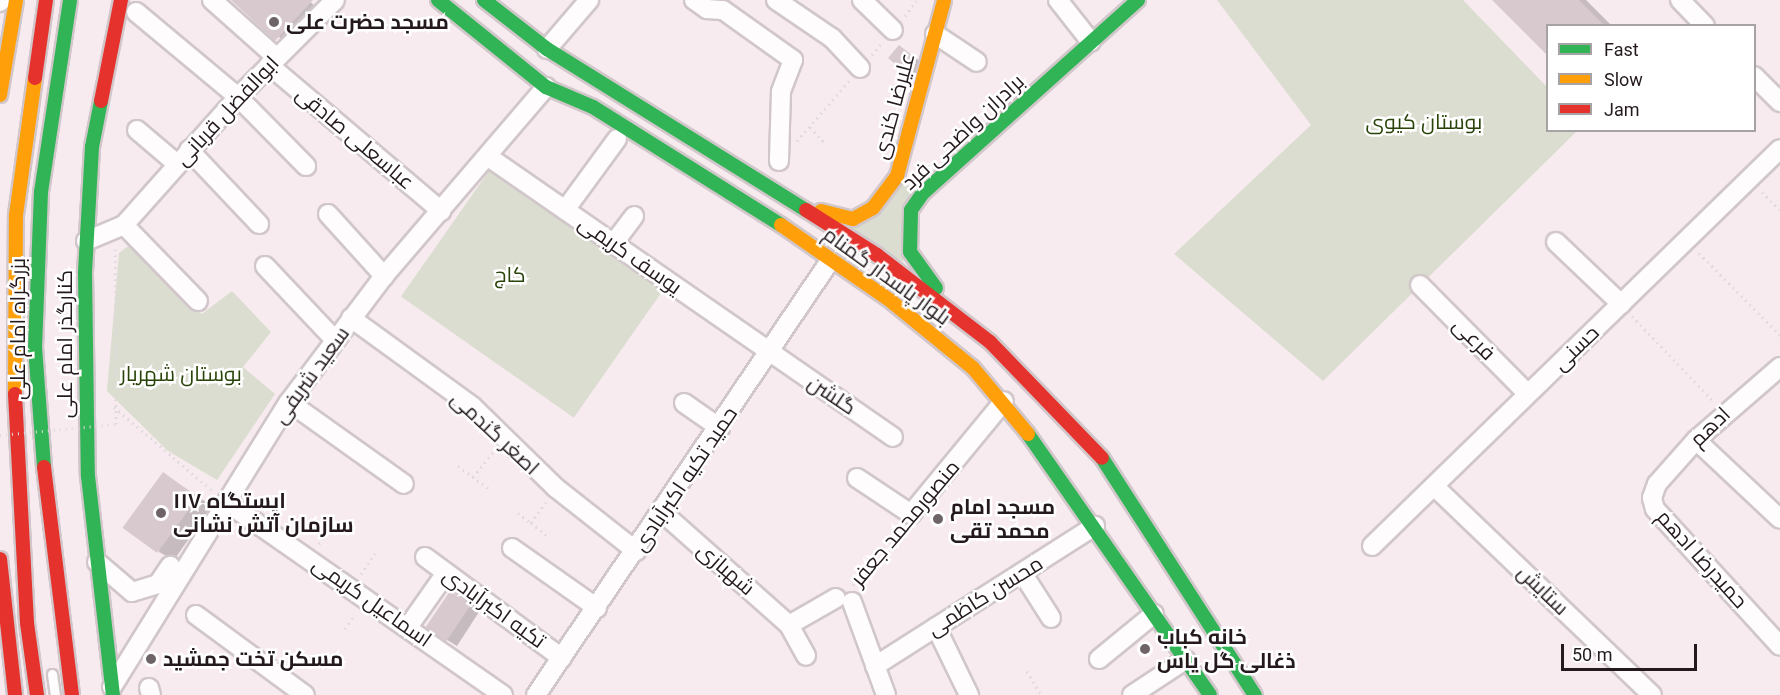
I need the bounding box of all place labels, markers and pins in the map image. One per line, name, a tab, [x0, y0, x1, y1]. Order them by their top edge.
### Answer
place label: مسجد حضرت علی	[286, 9, 449, 35]
marker: مسجد حضرت علی	[267, 15, 281, 29]
place label: ایستگاه ۱۱۷ سازمان آتش نشانی	[173, 488, 354, 538]
place label: مسجد امام محمد تقی	[950, 494, 1055, 544]
marker: ایستگاه ۱۱۷ سازمان آتش نشانی	[154, 506, 168, 520]
marker: مسجد امام محمد تقی	[931, 512, 945, 526]
place label: خانه کباب ذغالی گل یاس	[1157, 624, 1296, 674]
marker: خانه کباب ذغالی گل یاس	[1138, 642, 1152, 656]
place label: مسکن تخت جمشید	[163, 646, 343, 672]
marker: مسکن تخت جمشید	[144, 652, 158, 666]

